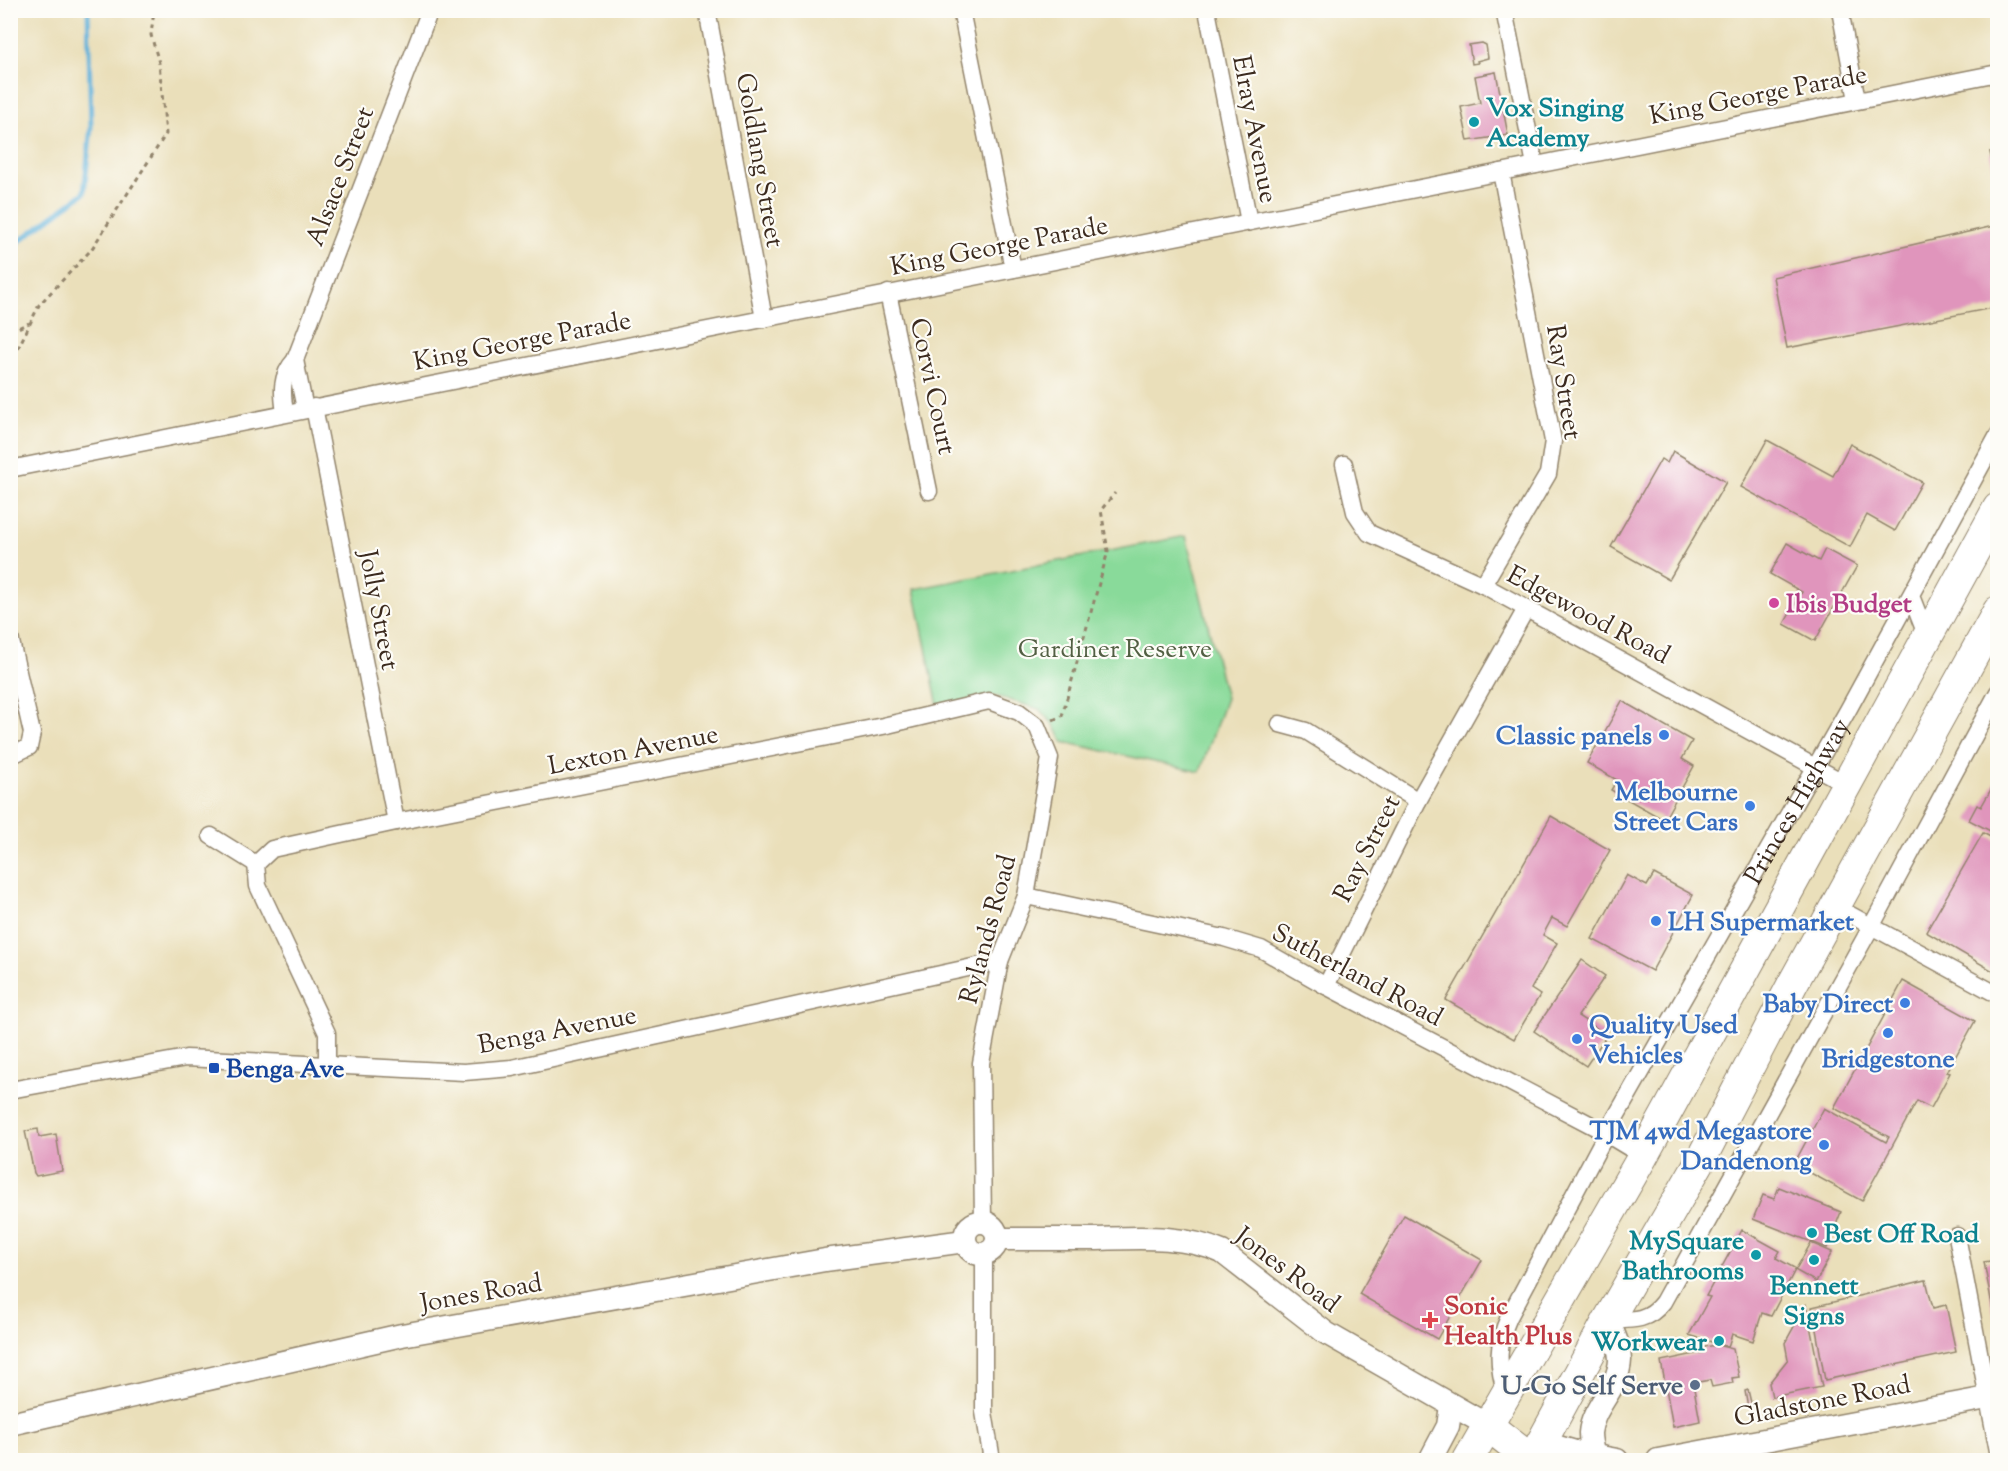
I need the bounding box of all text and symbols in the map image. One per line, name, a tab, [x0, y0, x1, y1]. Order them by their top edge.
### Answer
street label: Elray Avenue	[1221, 53, 1286, 206]
street label: King George Parade	[1647, 57, 1870, 136]
street label: Goldlang Street	[725, 70, 792, 251]
place label: Vox Singing Academy	[1486, 91, 1624, 158]
street label: Alsace Street	[298, 102, 385, 252]
marker: Vox Singing Academy	[1467, 115, 1481, 129]
street label: King George Parade	[888, 208, 1111, 287]
street label: King George Parade	[411, 303, 634, 382]
street label: Corvi Court	[899, 315, 964, 458]
street label: Ray Street	[1535, 322, 1590, 443]
street label: Jolly Street	[347, 545, 407, 674]
street label: Edgewood Road	[1500, 558, 1676, 675]
place label: Ibis Budget	[1786, 587, 1912, 624]
marker: Ibis Budget	[1767, 596, 1781, 610]
park label: Gardiner Reserve	[1018, 632, 1212, 669]
street label: Princes Highway	[1736, 712, 1861, 892]
street label: Lexton Avenue	[545, 717, 722, 786]
place label: Classic panels	[1496, 719, 1652, 756]
marker: Classic panels	[1657, 728, 1671, 742]
place label: Melbourne Street Cars	[1613, 775, 1738, 842]
street label: Ray Street	[1325, 789, 1411, 909]
marker: Melbourne Street Cars	[1743, 799, 1757, 813]
street label: Rylands Road	[952, 851, 1027, 1008]
place label: LH Supermarket	[1668, 905, 1854, 942]
marker: LH Supermarket	[1649, 914, 1663, 928]
street label: Sutherland Road	[1265, 915, 1449, 1037]
place label: Baby Direct	[1763, 987, 1893, 1024]
marker: Baby Direct	[1898, 996, 1912, 1010]
street label: Benga Avenue	[475, 998, 640, 1065]
place label: Quality Used Vehicles	[1589, 1008, 1738, 1075]
marker: Bridgestone	[1881, 1026, 1895, 1040]
marker: Quality Used Vehicles	[1570, 1032, 1584, 1046]
place label: Bridgestone	[1821, 1042, 1955, 1079]
place label: Benga Ave	[226, 1052, 344, 1089]
marker: Benga Ave	[207, 1061, 221, 1075]
place label: TJM 4wd Megastore Dandenong	[1589, 1114, 1812, 1181]
marker: TJM 4wd Megastore Dandenong	[1817, 1138, 1831, 1152]
place label: Best Off Road	[1824, 1217, 1979, 1254]
street label: Jones Road	[1225, 1218, 1347, 1323]
place label: MySquare Bathrooms	[1622, 1224, 1744, 1291]
marker: Best Off Road	[1805, 1226, 1819, 1240]
marker: MySquare Bathrooms	[1749, 1248, 1763, 1262]
marker: Bennett Signs	[1807, 1253, 1821, 1267]
street label: Jones Road	[416, 1265, 546, 1324]
place label: Bennett Signs	[1770, 1269, 1858, 1336]
place label: Sonic Health Plus	[1444, 1289, 1572, 1356]
marker: Sonic Health Plus	[1421, 1311, 1439, 1329]
place label: Workwear	[1591, 1325, 1707, 1362]
marker: Workwear	[1712, 1334, 1726, 1348]
street label: Gladstone Road	[1731, 1367, 1914, 1438]
place label: U-Go Self Serve	[1501, 1369, 1683, 1406]
marker: U-Go Self Serve	[1688, 1378, 1702, 1392]

